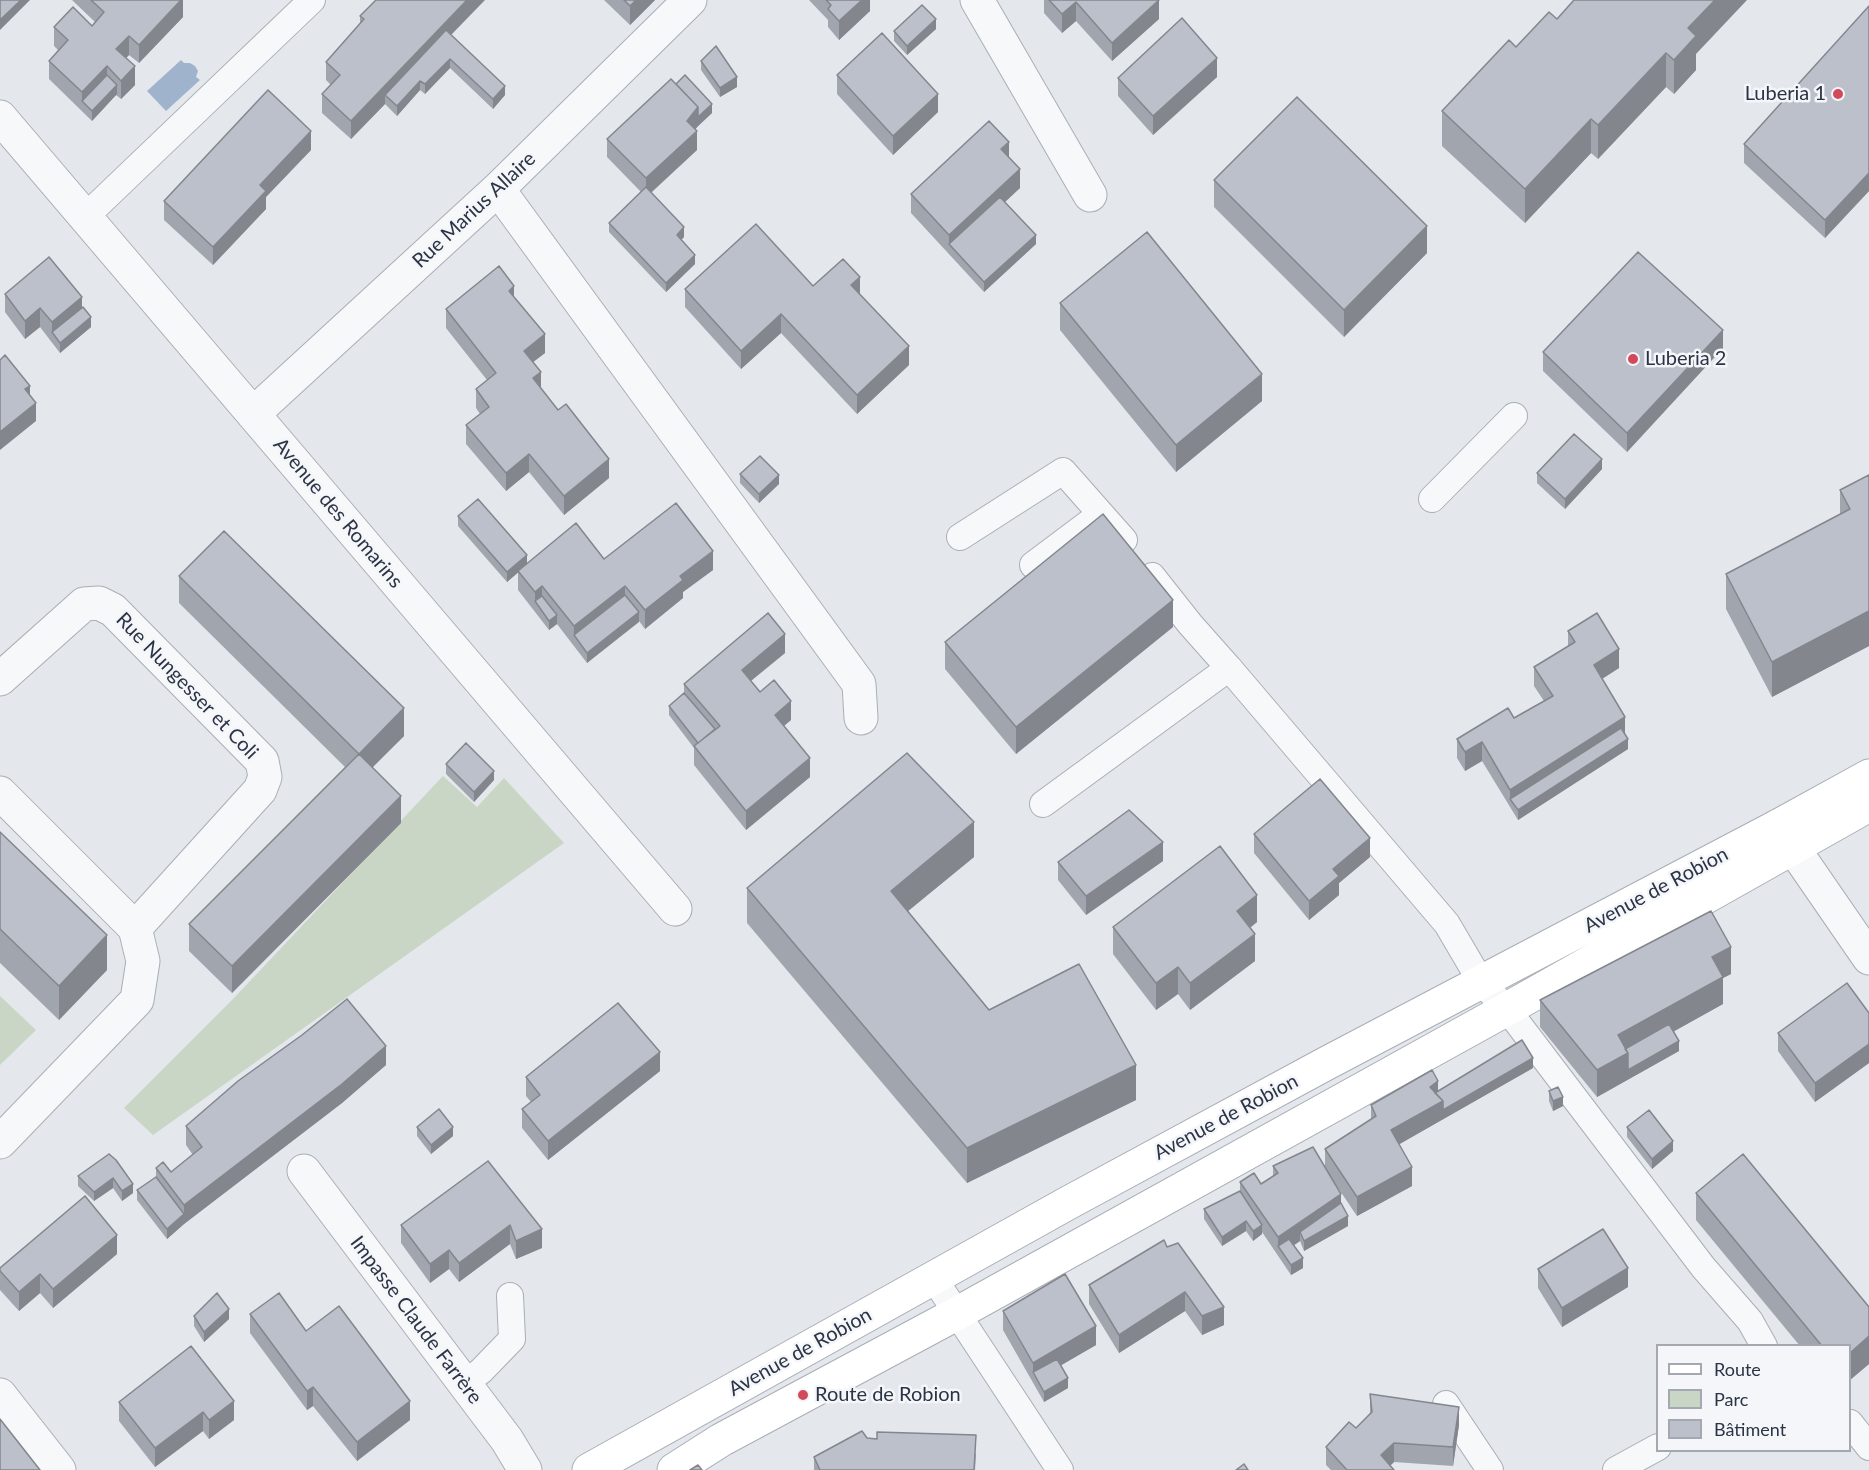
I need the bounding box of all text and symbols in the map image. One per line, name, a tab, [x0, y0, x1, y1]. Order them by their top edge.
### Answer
place label: Luberia 1	[1745, 82, 1826, 106]
marker: Luberia 1	[1831, 87, 1845, 101]
street label: Rue Marius Allaire	[408, 147, 540, 273]
place label: Luberia 2	[1645, 347, 1726, 371]
marker: Luberia 2	[1626, 352, 1640, 366]
street label: Avenue des Romarins	[268, 433, 408, 593]
street label: Rue Nungesser et Coli	[111, 608, 263, 764]
street label: Avenue de Robion	[1580, 842, 1732, 938]
street label: Avenue de Robion	[1150, 1069, 1302, 1165]
street label: Impasse Claude Farrère	[345, 1231, 487, 1409]
street label: Avenue de Robion	[724, 1303, 876, 1401]
legend	[1656, 1344, 1851, 1452]
text: Route	[1714, 1358, 1761, 1380]
place label: Route de Robion	[815, 1383, 961, 1407]
marker: Route de Robion	[796, 1388, 810, 1402]
text: Parc	[1714, 1388, 1748, 1410]
text: Bâtiment	[1714, 1418, 1786, 1440]

